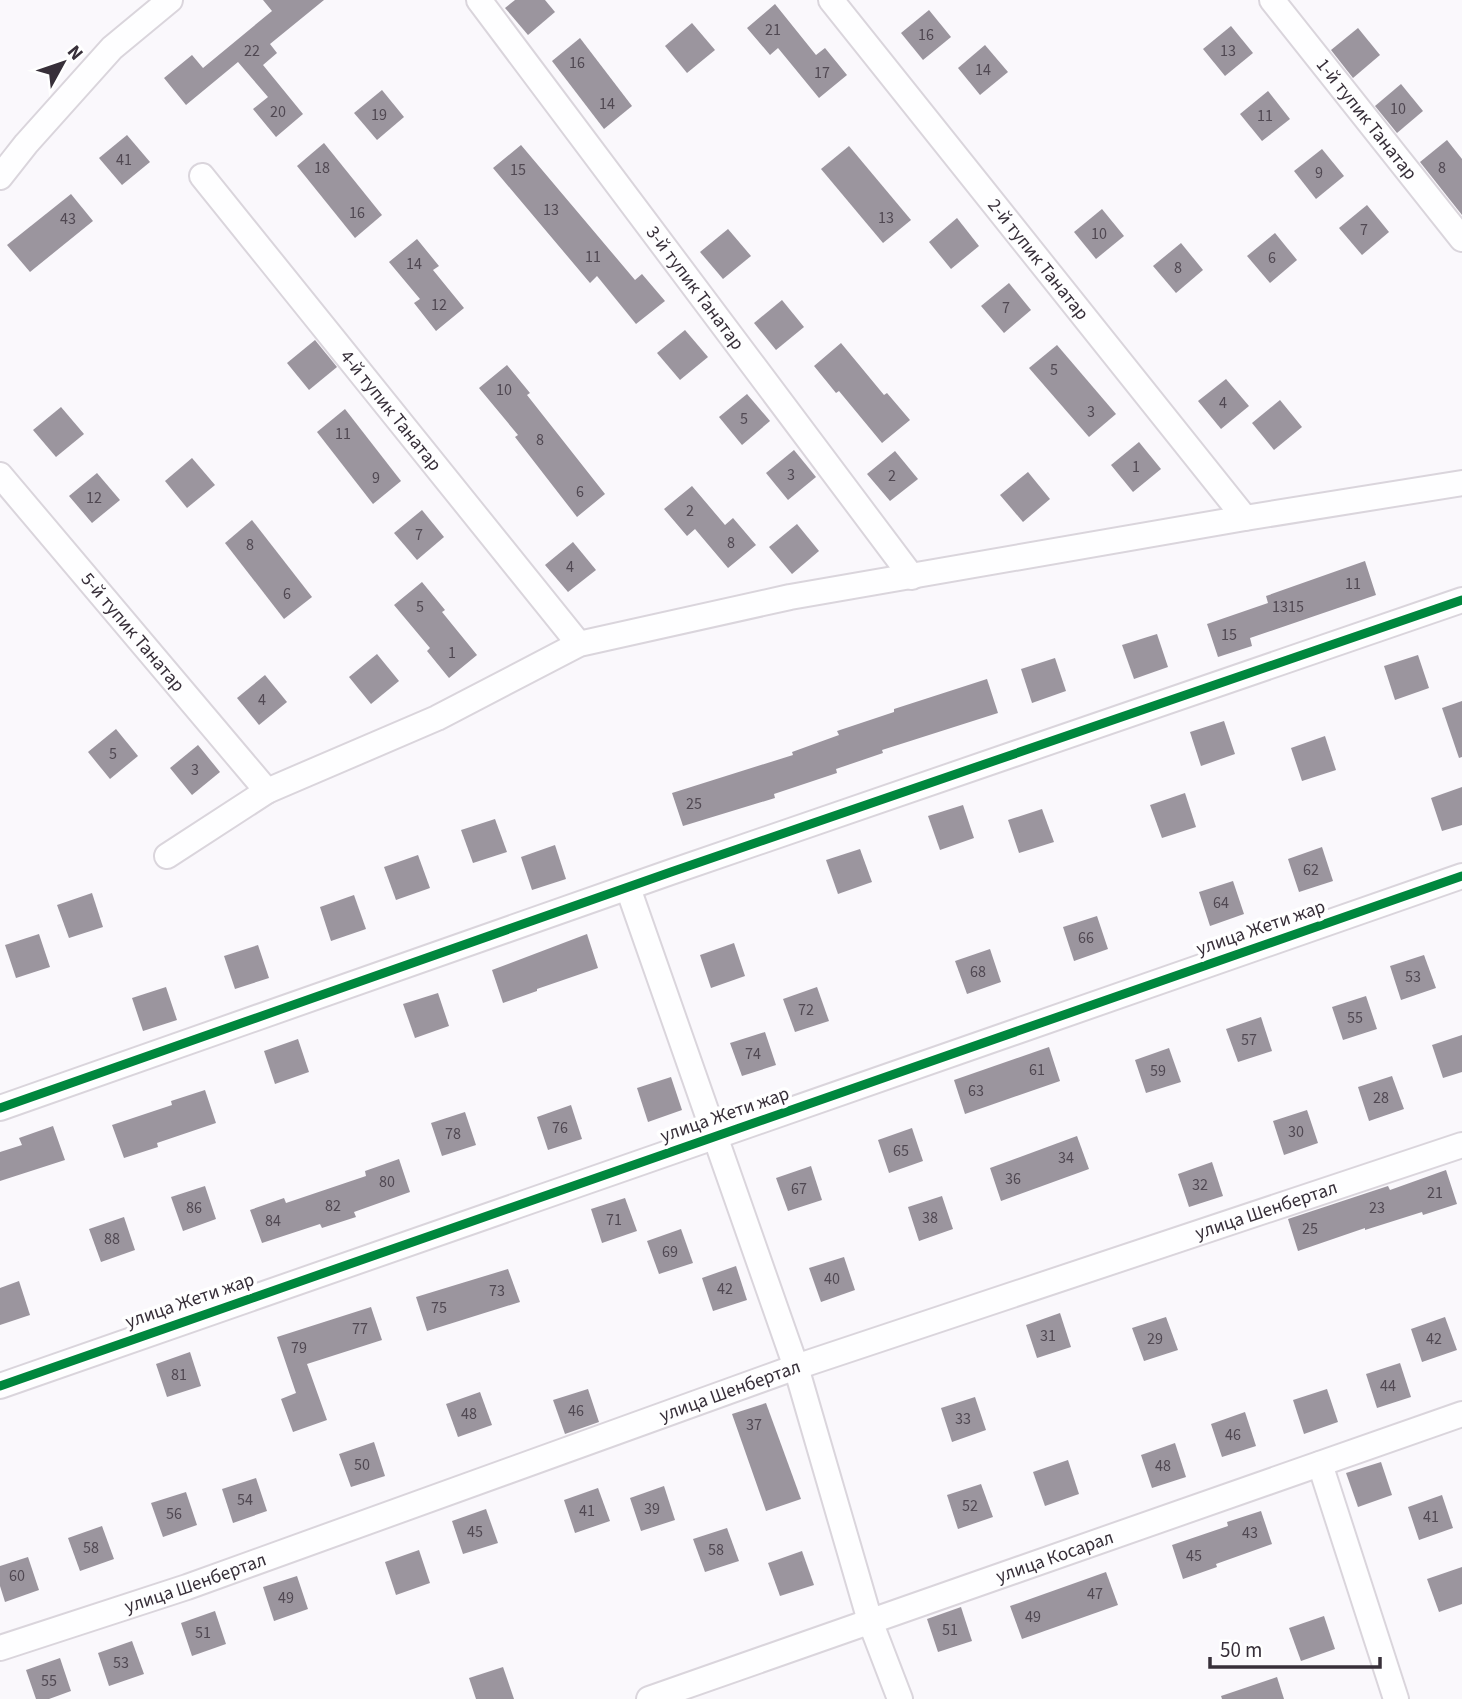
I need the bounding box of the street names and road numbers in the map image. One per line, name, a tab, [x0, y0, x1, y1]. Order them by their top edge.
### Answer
street label: 1-й тупик Танатар	[1310, 52, 1423, 186]
street label: 2-й тупик Танатар	[981, 193, 1095, 326]
street label: 3-й тупик Танатар	[640, 220, 751, 356]
street label: 4-й тупик Танатар	[334, 344, 448, 477]
street label: 5-й тупик Танатар	[75, 567, 191, 698]
street label: улица Жети жар	[1193, 893, 1329, 963]
street label: улица Жети жар	[657, 1080, 793, 1150]
street label: улица Шенбертал	[1192, 1174, 1341, 1247]
street label: улица Жети жар	[122, 1266, 258, 1336]
street label: улица Шенбертал	[656, 1353, 804, 1429]
street label: улица Косарал	[992, 1524, 1117, 1590]
street label: улица Шенбертал	[121, 1546, 270, 1620]

